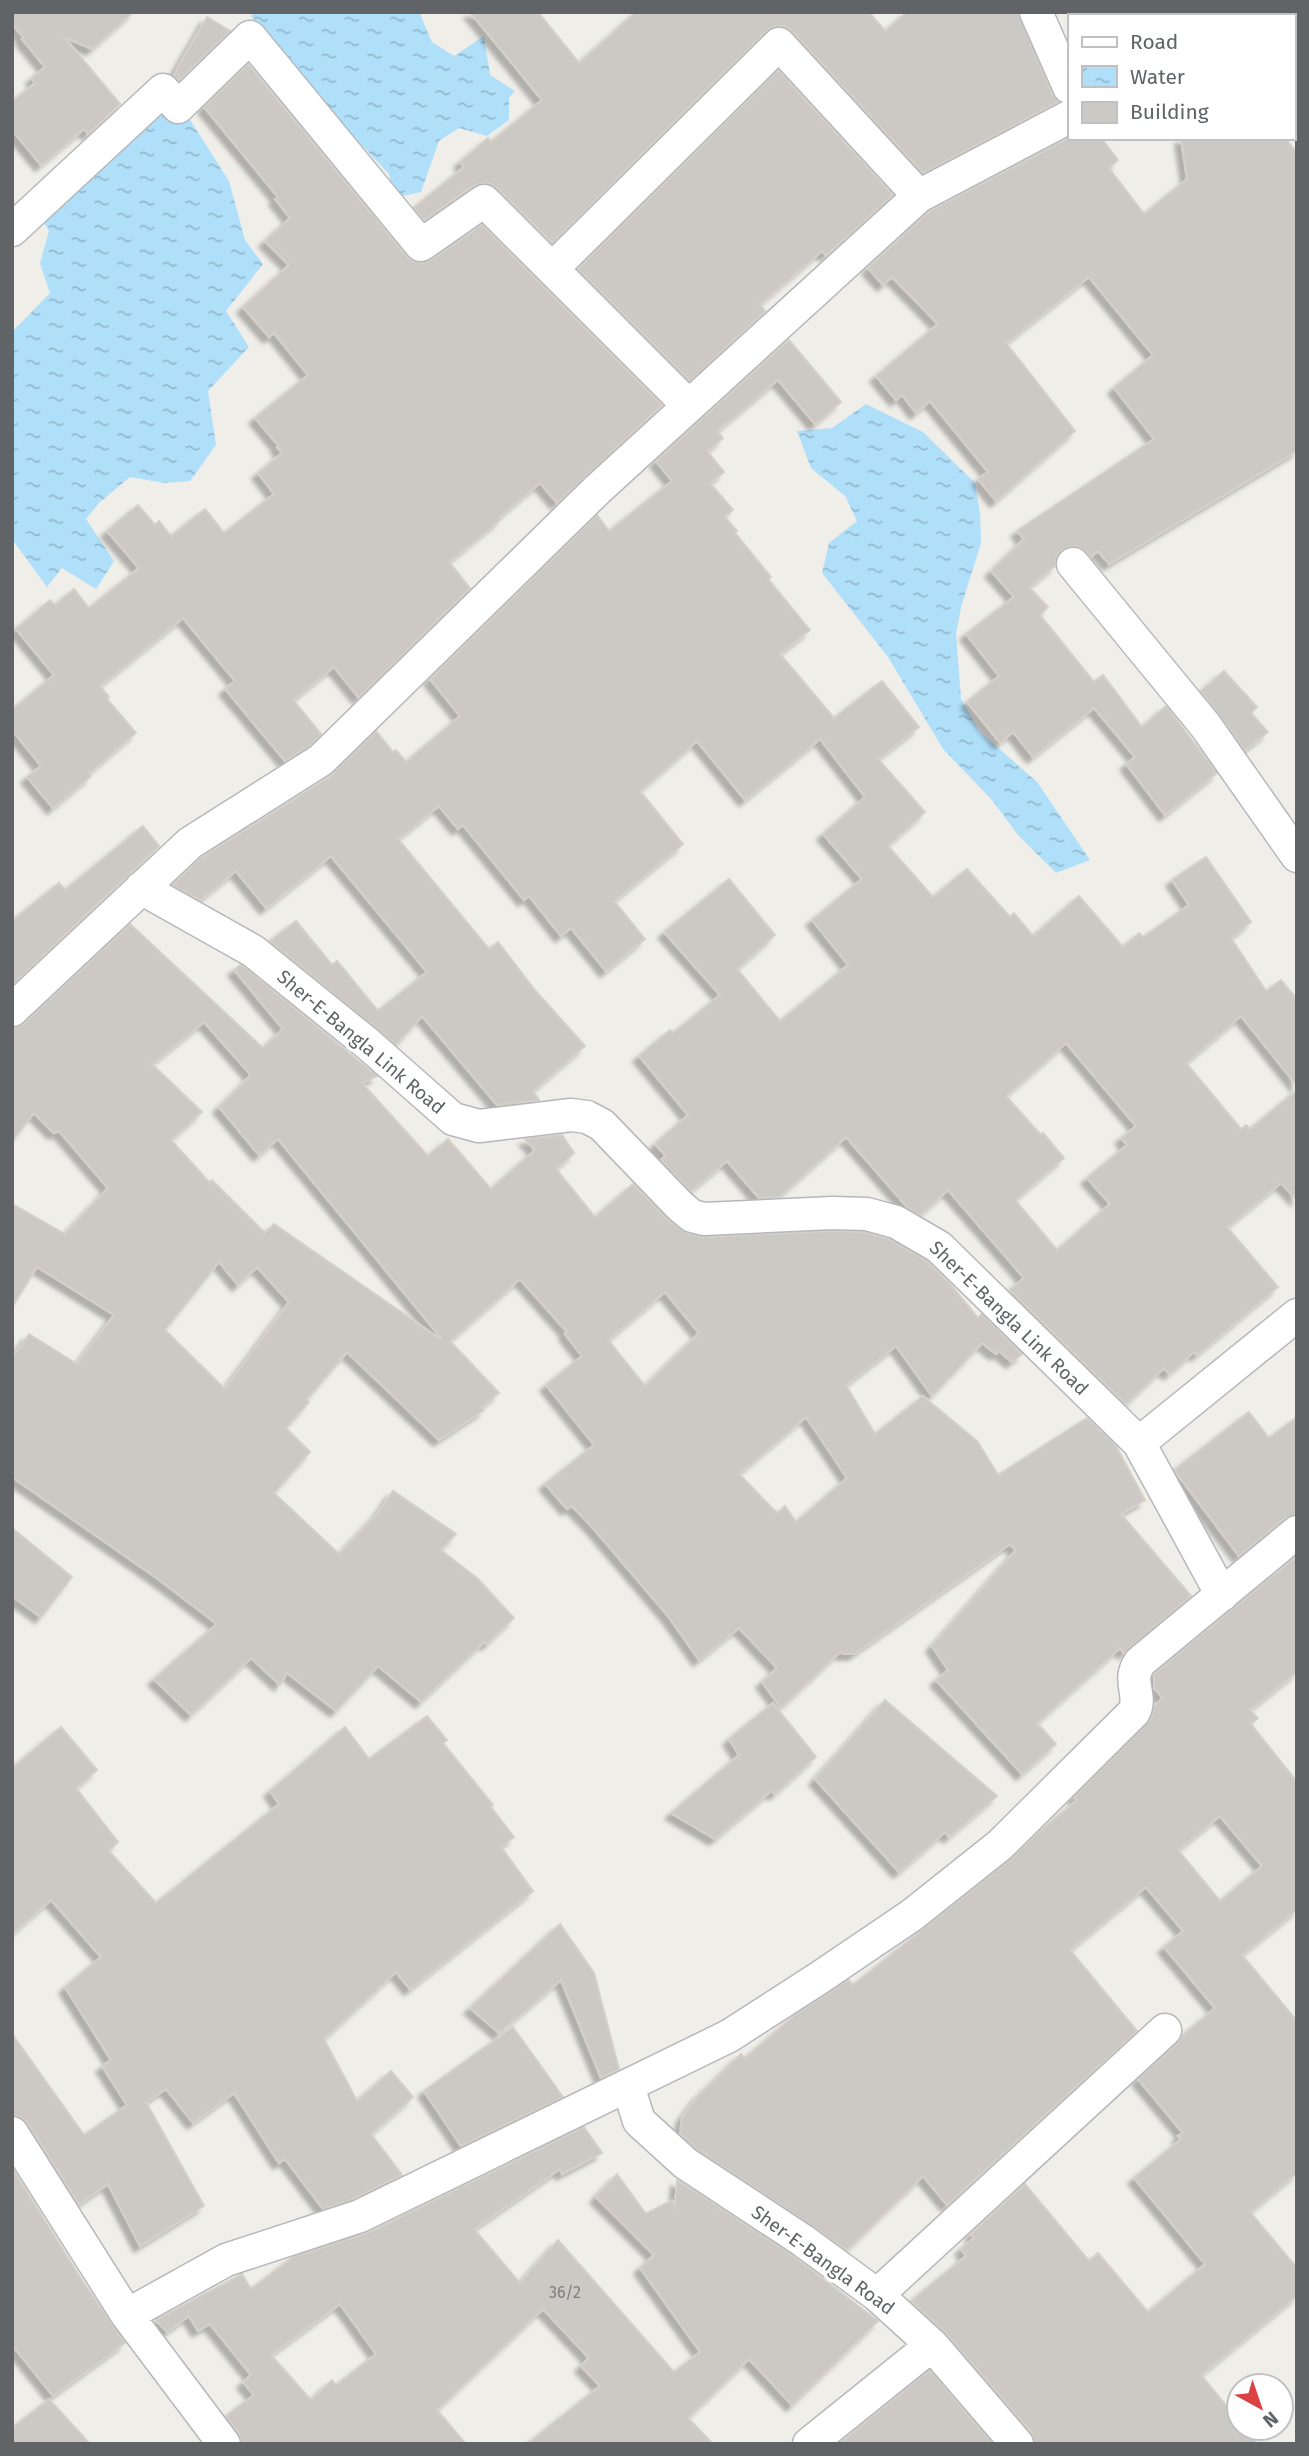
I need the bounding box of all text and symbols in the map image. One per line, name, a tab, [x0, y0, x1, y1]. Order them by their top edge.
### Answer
legend	[1068, 14, 1295, 140]
text: Road	[1130, 29, 1178, 55]
text: Water	[1130, 64, 1185, 90]
text: Building	[1130, 99, 1209, 125]
street label: Sher-E-Bangla Link Road	[272, 965, 450, 1119]
street label: Sher-E-Bangla Link Road	[925, 1236, 1093, 1400]
street label: Sher-E-Bangla Road	[747, 2200, 899, 2320]
house number: 36/2	[549, 2283, 581, 2302]
north arrow	[1225, 2372, 1295, 2442]
text: N	[1258, 2407, 1283, 2433]

